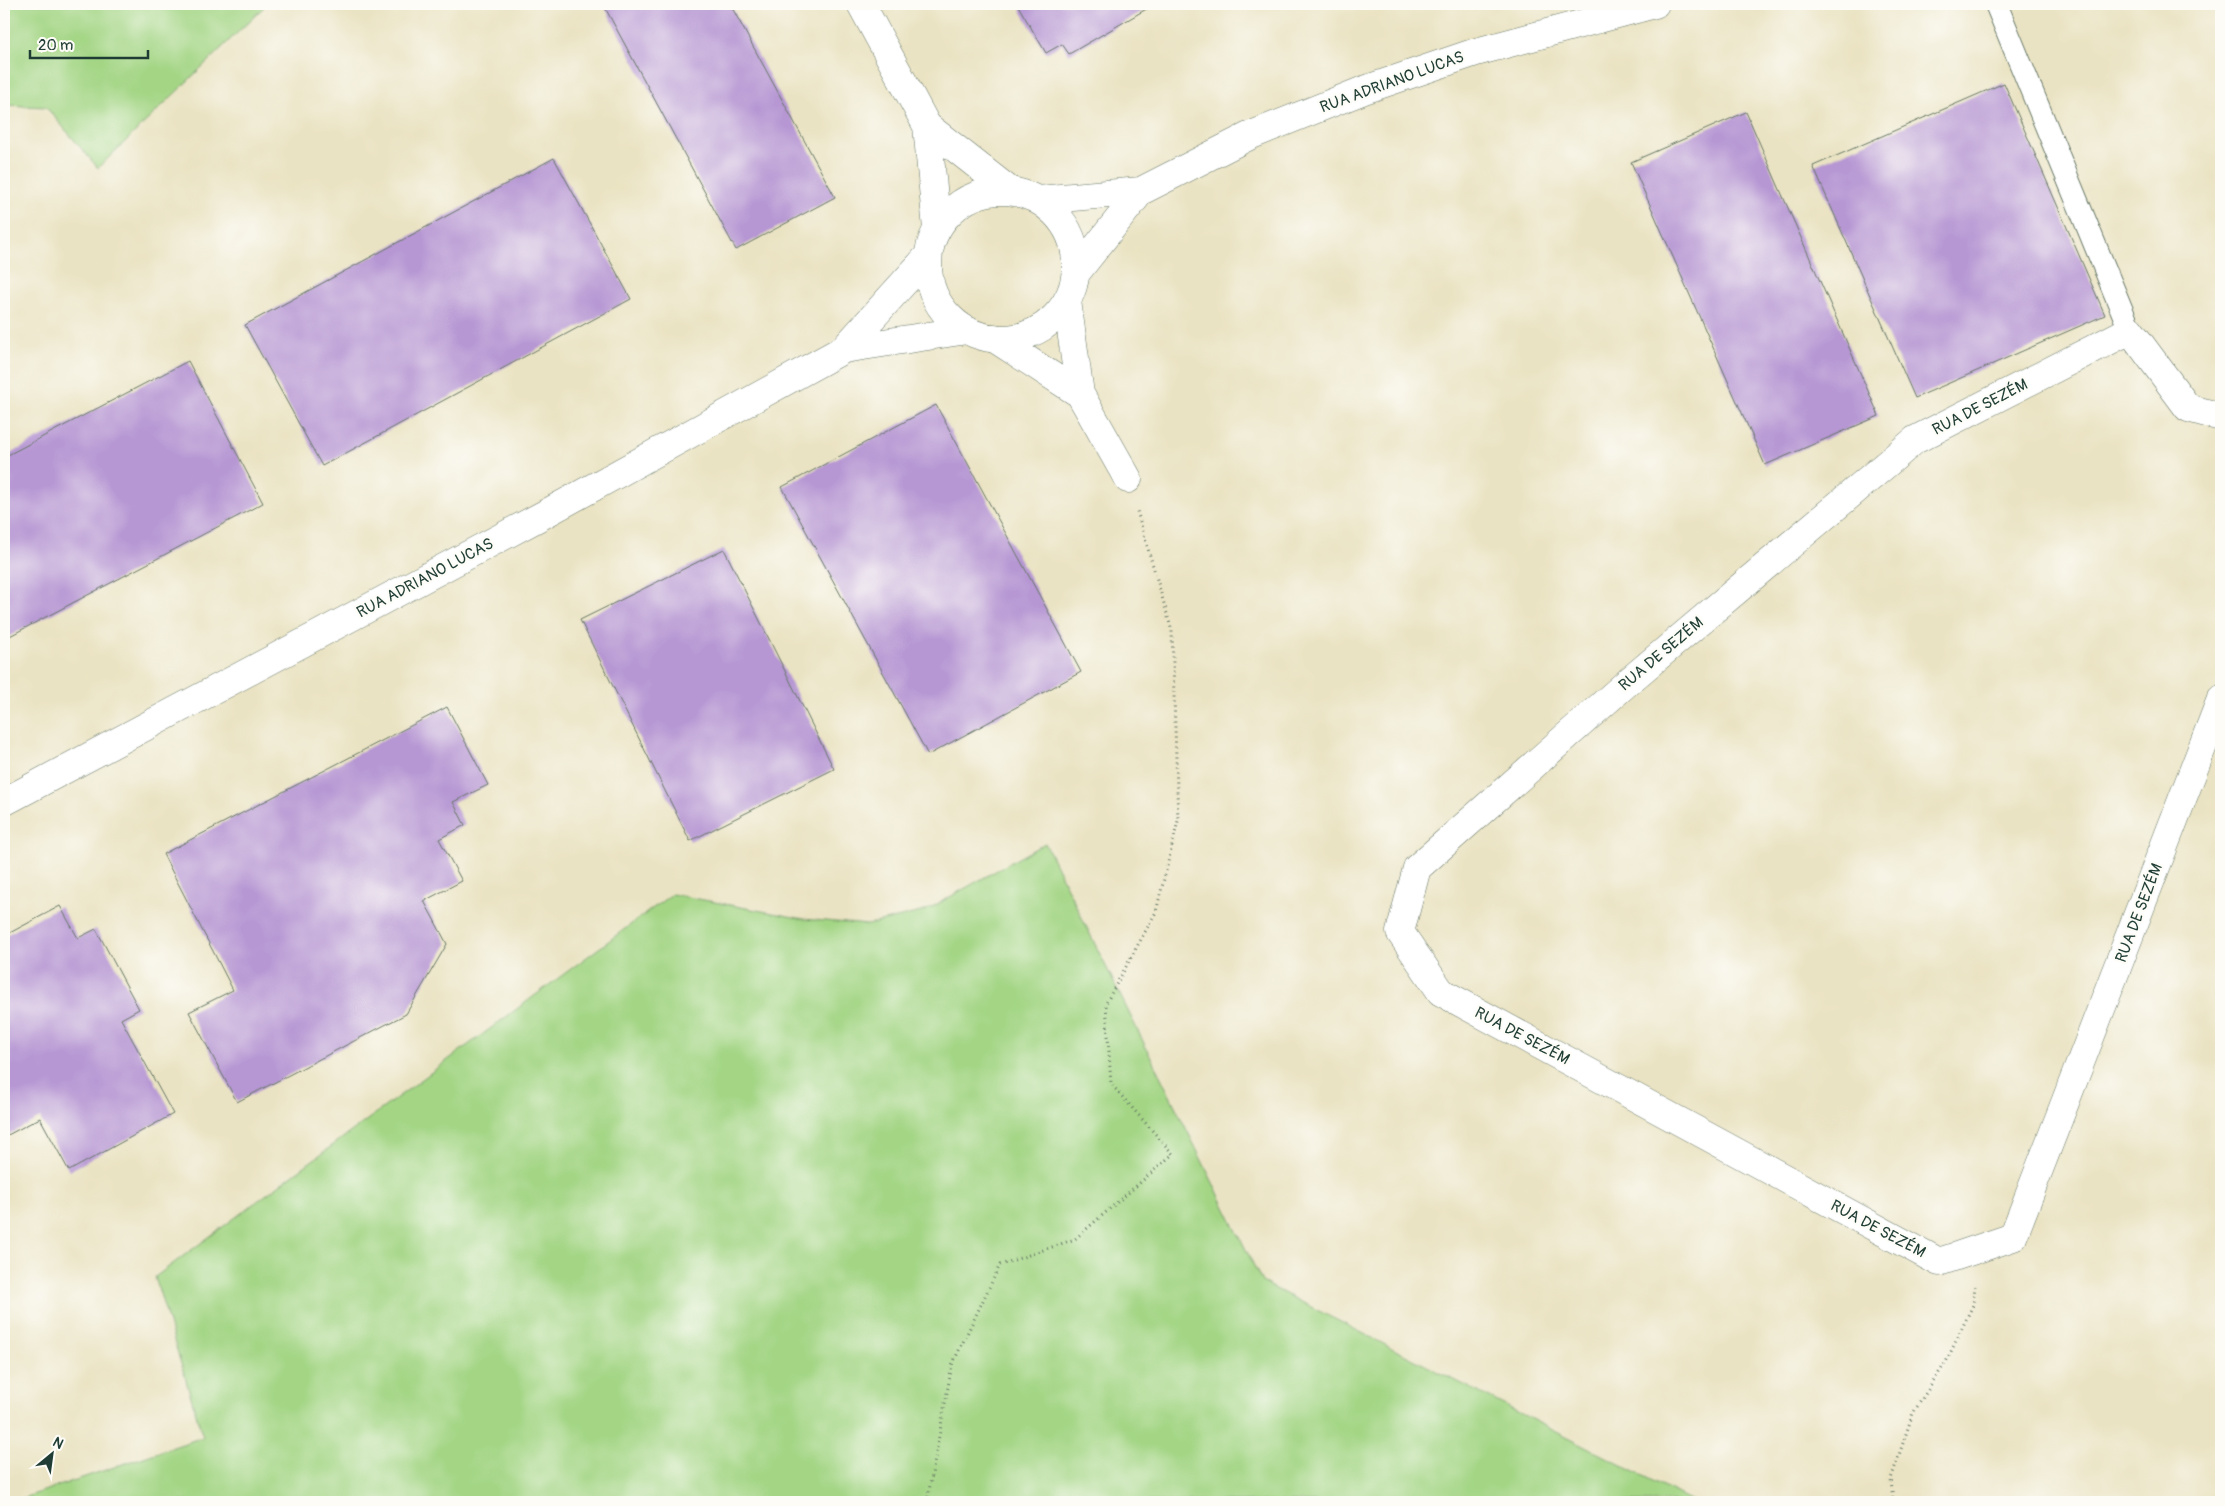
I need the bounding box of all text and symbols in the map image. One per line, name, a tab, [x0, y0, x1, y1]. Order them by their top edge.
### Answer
scale bar	[30, 28, 148, 60]
text: 20 m	[38, 36, 73, 55]
street label: RUA ADRIANO LUCAS	[1317, 47, 1467, 117]
street label: RUA DE SEZÉM	[1929, 374, 2031, 440]
street label: RUA ADRIANO LUCAS	[353, 534, 497, 622]
street label: RUA DE SEZÉM	[1615, 613, 1707, 695]
street label: RUA DE SEZÉM	[2111, 861, 2167, 965]
street label: RUA DE SEZÉM	[1471, 1003, 1573, 1069]
street label: RUA DE SEZÉM	[1827, 1196, 1929, 1262]
north arrow	[28, 1428, 78, 1478]
text: N	[50, 1433, 66, 1453]

